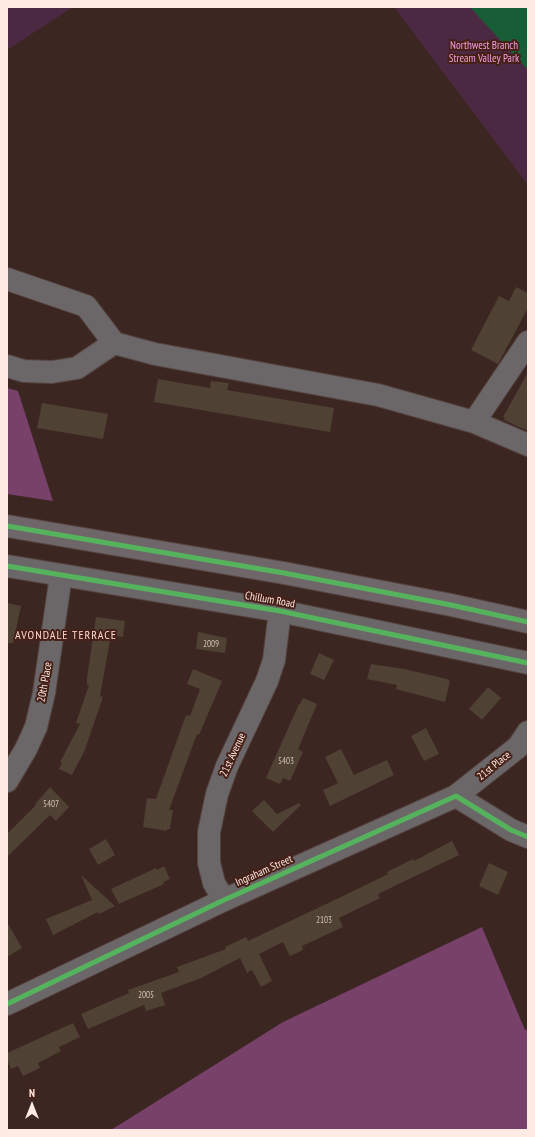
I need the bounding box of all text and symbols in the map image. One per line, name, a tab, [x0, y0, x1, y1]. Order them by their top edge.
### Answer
park label: Northwest Branch Stream Valley Park	[449, 39, 519, 65]
street label: Chillum Road	[244, 589, 296, 611]
district label: AVONDALE TERRACE	[15, 629, 117, 643]
house number: 2009	[203, 639, 219, 649]
street label: 20th Place	[35, 661, 55, 703]
street label: 21st Avenue	[217, 731, 249, 779]
street label: 21st Place	[475, 749, 513, 783]
house number: 5403	[278, 756, 294, 766]
house number: 5407	[43, 799, 59, 809]
street label: Ingraham Street	[233, 853, 295, 889]
house number: 2103	[316, 915, 332, 925]
house number: 2005	[138, 990, 154, 1000]
north arrow	[12, 1085, 52, 1125]
text: N	[29, 1086, 35, 1100]

